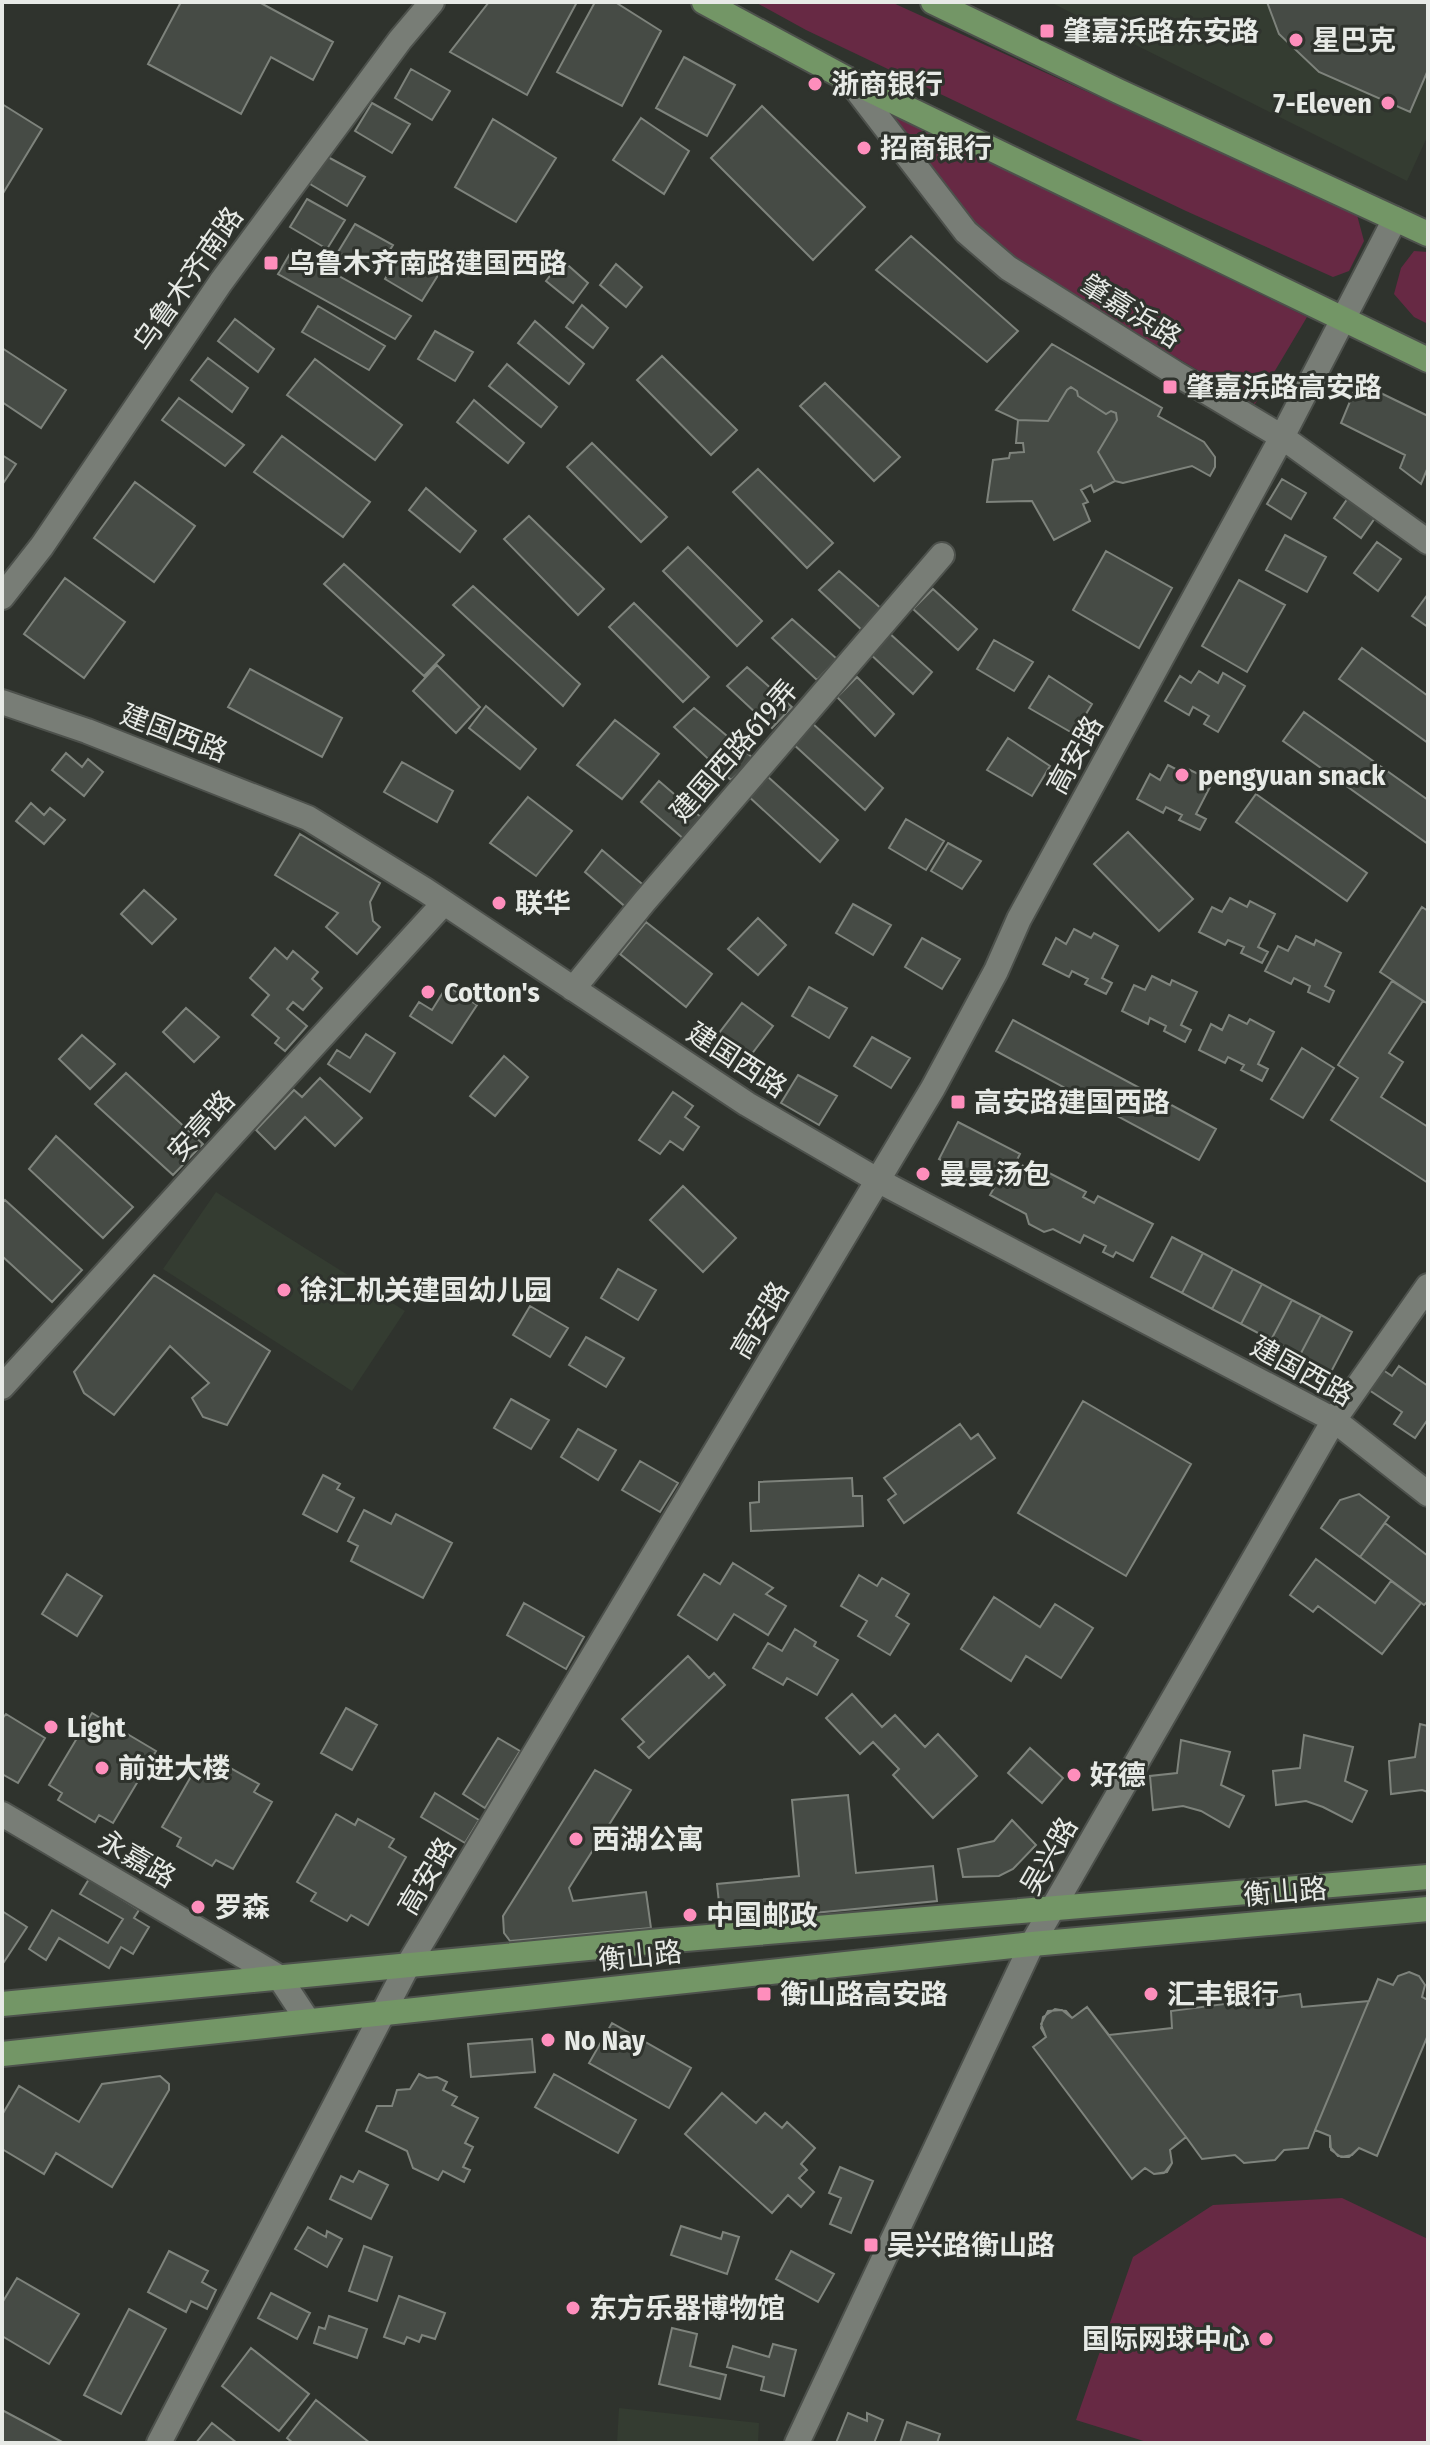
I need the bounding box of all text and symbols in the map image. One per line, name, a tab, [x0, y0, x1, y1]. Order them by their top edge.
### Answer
place label: 肇嘉浜路东安路	[1063, 15, 1259, 48]
marker: 肇嘉浜路东安路	[1038, 22, 1056, 40]
place label: 星巴克	[1312, 24, 1396, 57]
marker: 星巴克	[1287, 31, 1305, 49]
place label: 浙商银行	[831, 68, 943, 101]
marker: 浙商银行	[806, 75, 824, 93]
place label: 7-Eleven	[1273, 87, 1372, 120]
marker: 7-Eleven	[1379, 94, 1397, 112]
place label: 招商银行	[880, 132, 992, 165]
marker: 招商银行	[855, 139, 873, 157]
street label: 乌鲁木齐南路	[126, 201, 250, 357]
place label: 乌鲁木齐南路建国西路	[287, 247, 567, 280]
marker: 乌鲁木齐南路建国西路	[262, 254, 280, 272]
street label: 肇嘉浜路	[1075, 267, 1187, 355]
place label: 肇嘉浜路高安路	[1186, 371, 1382, 404]
marker: 肇嘉浜路高安路	[1161, 378, 1179, 396]
street label: 建国西路619弄	[663, 673, 805, 829]
street label: 建国西路	[116, 698, 232, 768]
street label: 高安路	[1040, 710, 1110, 800]
place label: pengyuan snack	[1198, 759, 1386, 792]
marker: pengyuan snack	[1173, 766, 1191, 784]
place label: 联华	[515, 887, 571, 920]
marker: 联华	[490, 894, 508, 912]
place label: Cotton's	[444, 976, 540, 1009]
marker: Cotton's	[419, 983, 437, 1001]
street label: 建国西路	[681, 1016, 793, 1104]
street label: 安亭路	[161, 1084, 241, 1168]
place label: 高安路建国西路	[974, 1086, 1170, 1119]
marker: 高安路建国西路	[949, 1093, 967, 1111]
place label: 曼曼汤包	[939, 1158, 1051, 1191]
marker: 曼曼汤包	[914, 1165, 932, 1183]
place label: 徐汇机关建国幼儿园	[300, 1274, 552, 1307]
street label: 高安路	[724, 1275, 796, 1365]
marker: 徐汇机关建国幼儿园	[275, 1281, 293, 1299]
street label: 建国西路	[1245, 1329, 1359, 1413]
place label: Light	[67, 1711, 127, 1744]
marker: Light	[42, 1718, 60, 1736]
place label: 前进大楼	[118, 1752, 230, 1785]
marker: 前进大楼	[93, 1759, 111, 1777]
place label: 好德	[1090, 1759, 1146, 1792]
marker: 好德	[1065, 1766, 1083, 1784]
street label: 吴兴路	[1014, 1811, 1084, 1901]
place label: 西湖公寓	[592, 1823, 704, 1856]
street label: 永嘉路	[92, 1824, 182, 1894]
marker: 西湖公寓	[567, 1830, 585, 1848]
street label: 高安路	[391, 1831, 463, 1921]
street label: 衡山路	[1242, 1872, 1328, 1912]
place label: 罗森	[214, 1891, 270, 1924]
marker: 罗森	[189, 1898, 207, 1916]
place label: 中国邮政	[706, 1899, 818, 1932]
marker: 中国邮政	[681, 1906, 699, 1924]
street label: 衡山路	[596, 1935, 684, 1977]
place label: 衡山路高安路	[780, 1978, 948, 2011]
place label: 汇丰银行	[1167, 1978, 1279, 2011]
marker: 衡山路高安路	[755, 1985, 773, 2003]
marker: 汇丰银行	[1142, 1985, 1160, 2003]
place label: No Nay	[564, 2024, 646, 2057]
marker: No Nay	[539, 2031, 557, 2049]
place label: 吴兴路衡山路	[887, 2229, 1055, 2262]
marker: 吴兴路衡山路	[862, 2236, 880, 2254]
place label: 东方乐器博物馆	[589, 2292, 785, 2325]
marker: 东方乐器博物馆	[564, 2299, 582, 2317]
place label: 国际网球中心	[1082, 2323, 1250, 2356]
marker: 国际网球中心	[1257, 2330, 1275, 2348]

